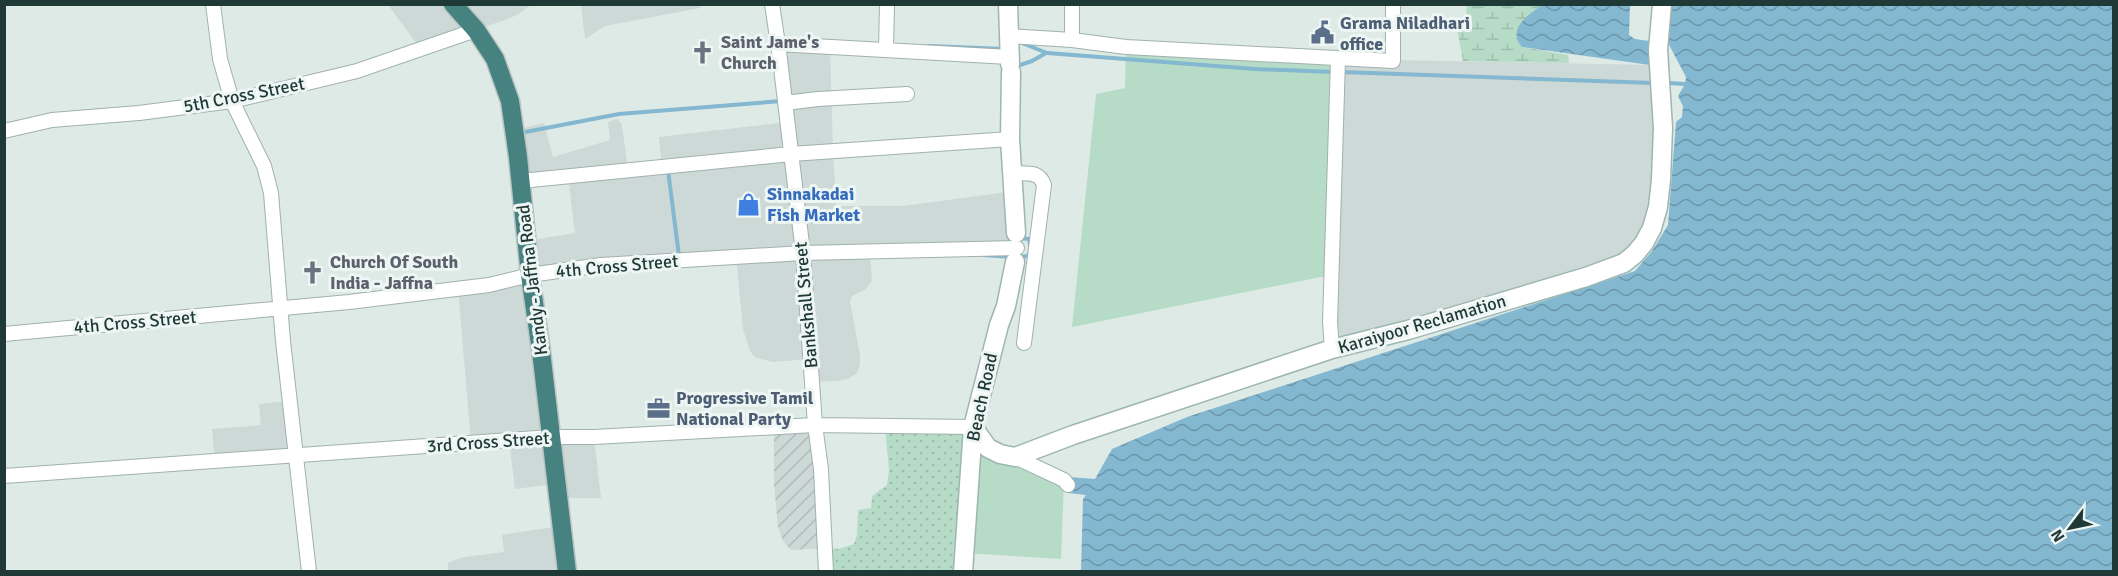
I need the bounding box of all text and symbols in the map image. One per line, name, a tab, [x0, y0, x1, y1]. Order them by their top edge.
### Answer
place label: Grama Niladhari office	[1340, 12, 1470, 55]
public building icon: Grama Niladhari office	[1309, 20, 1335, 46]
place label: Saint Jame's Church	[721, 31, 819, 74]
church icon: Saint Jame's Church	[690, 39, 716, 65]
street label: 5th Cross Street	[182, 72, 306, 118]
place label: Sinnakadai Fish Market	[767, 183, 860, 226]
shop icon: Sinnakadai Fish Market	[736, 191, 762, 217]
street label: Kandy - Jaffna Road	[512, 203, 552, 357]
street label: Bankshall Street	[790, 241, 822, 369]
street label: 4th Cross Street	[555, 250, 679, 282]
place label: Church Of South India - Jaffna	[330, 251, 458, 294]
church icon: Church Of South India - Jaffna	[299, 259, 325, 285]
street label: Karaiyoor Reclamation	[1335, 289, 1509, 359]
street label: 4th Cross Street	[73, 306, 197, 338]
street label: Beach Road	[962, 351, 1002, 443]
place label: Progressive Tamil National Party	[676, 387, 814, 430]
office icon: Progressive Tamil National Party	[645, 395, 671, 421]
street label: 3rd Cross Street	[426, 427, 550, 457]
north arrow	[2040, 498, 2100, 558]
text: N	[2047, 525, 2070, 545]

